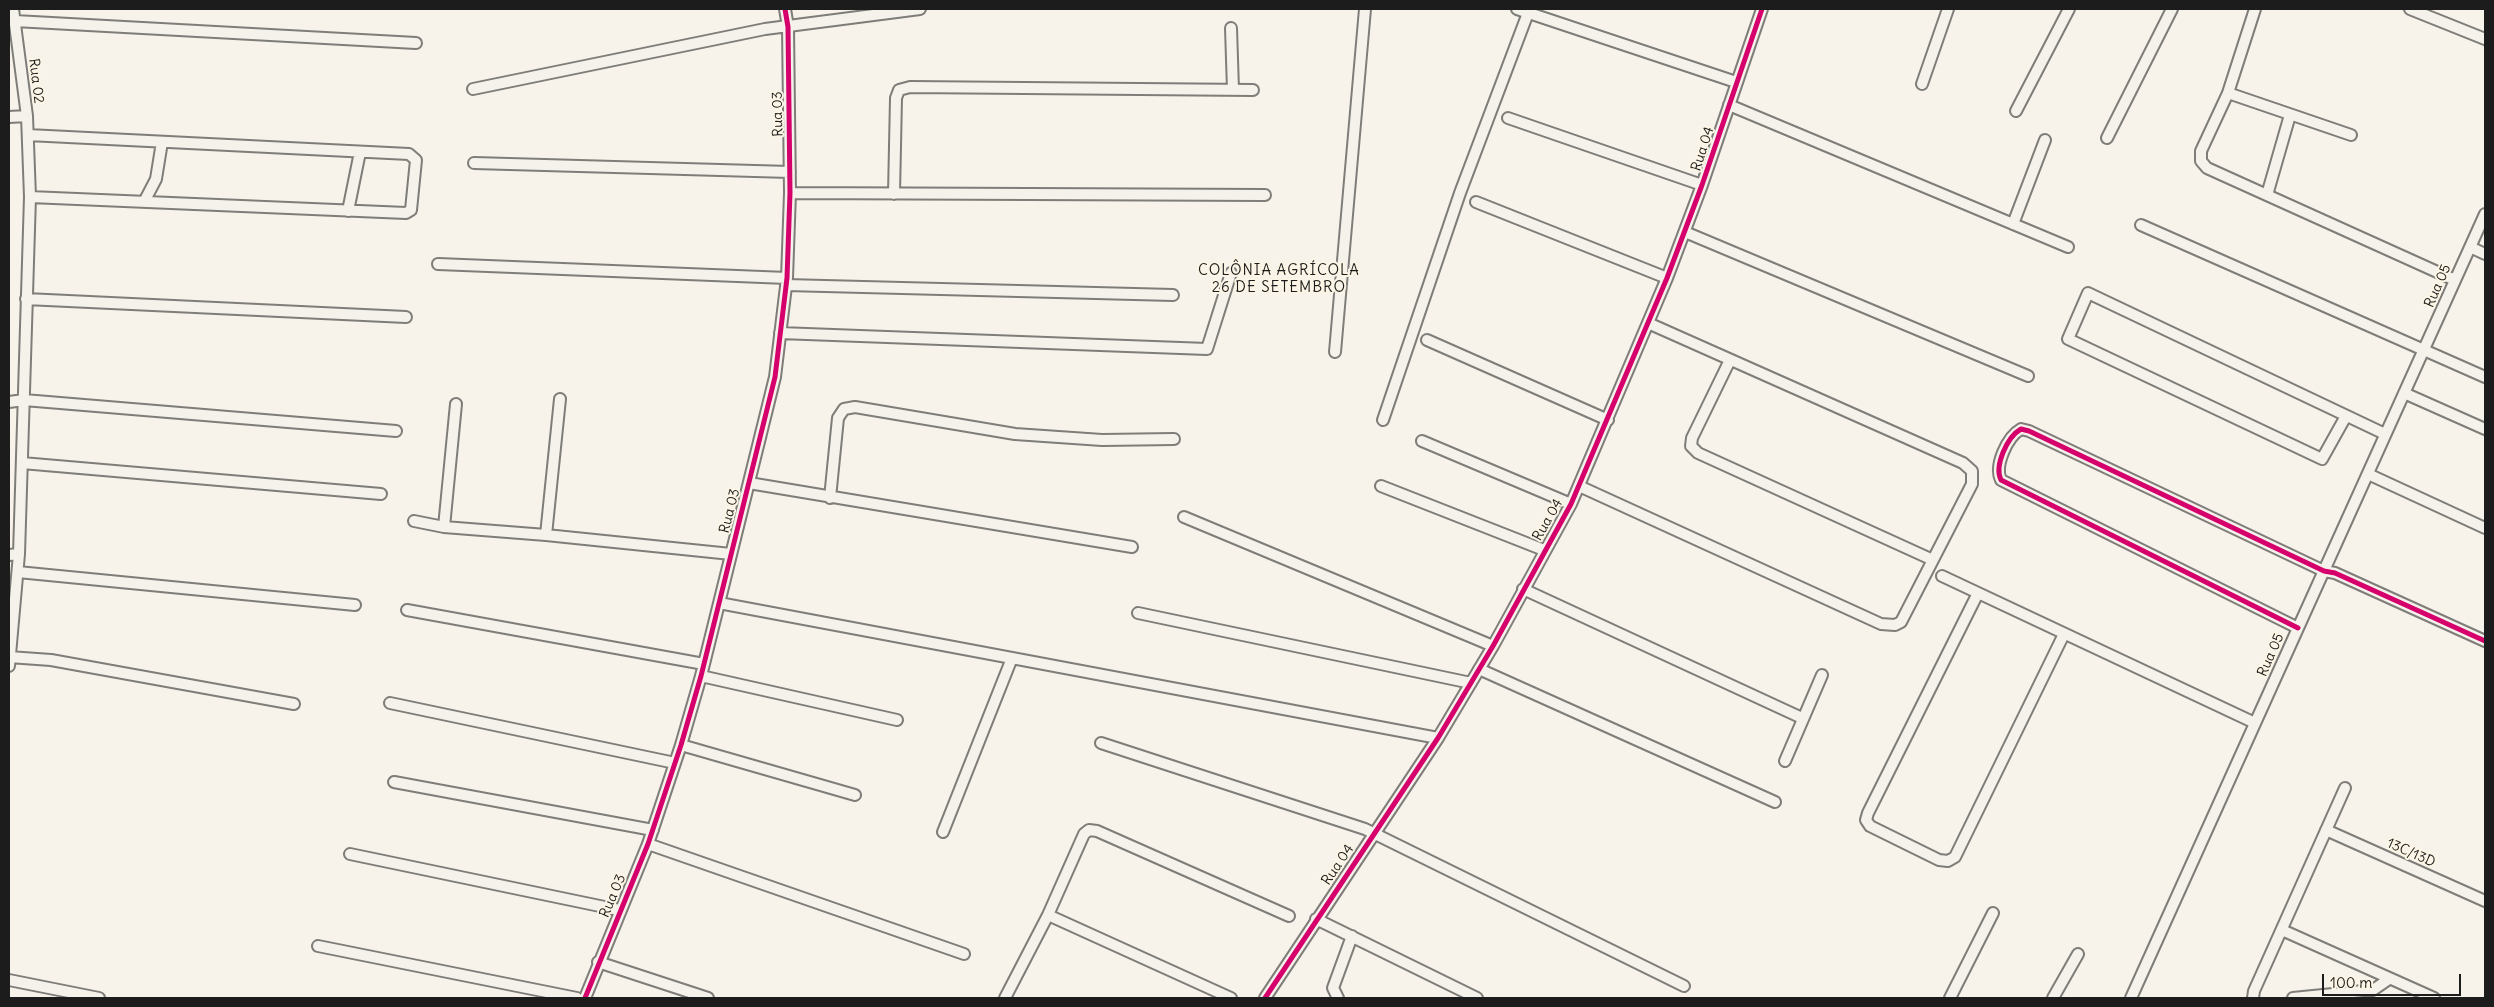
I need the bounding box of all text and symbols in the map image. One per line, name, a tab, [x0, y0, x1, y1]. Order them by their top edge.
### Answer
street label: Rua 02	[25, 58, 47, 104]
street label: Rua 03	[769, 91, 787, 137]
street label: Rua 04	[1688, 125, 1718, 173]
district label: COLÔNIA AGRÍCOLA 26 DE SETEMBRO	[1196, 262, 1362, 297]
street label: Rua 05	[2421, 262, 2455, 310]
street label: Rua 03	[716, 487, 744, 535]
street label: Rua 04	[1529, 496, 1567, 544]
street label: Rua 05	[2254, 631, 2288, 679]
street label: 13C/13D	[2384, 835, 2438, 871]
street label: Rua 04	[1318, 841, 1358, 889]
street label: Rua 03	[596, 872, 630, 920]
scale bar	[2324, 964, 2463, 996]
text: 100 m	[2330, 973, 2372, 992]

